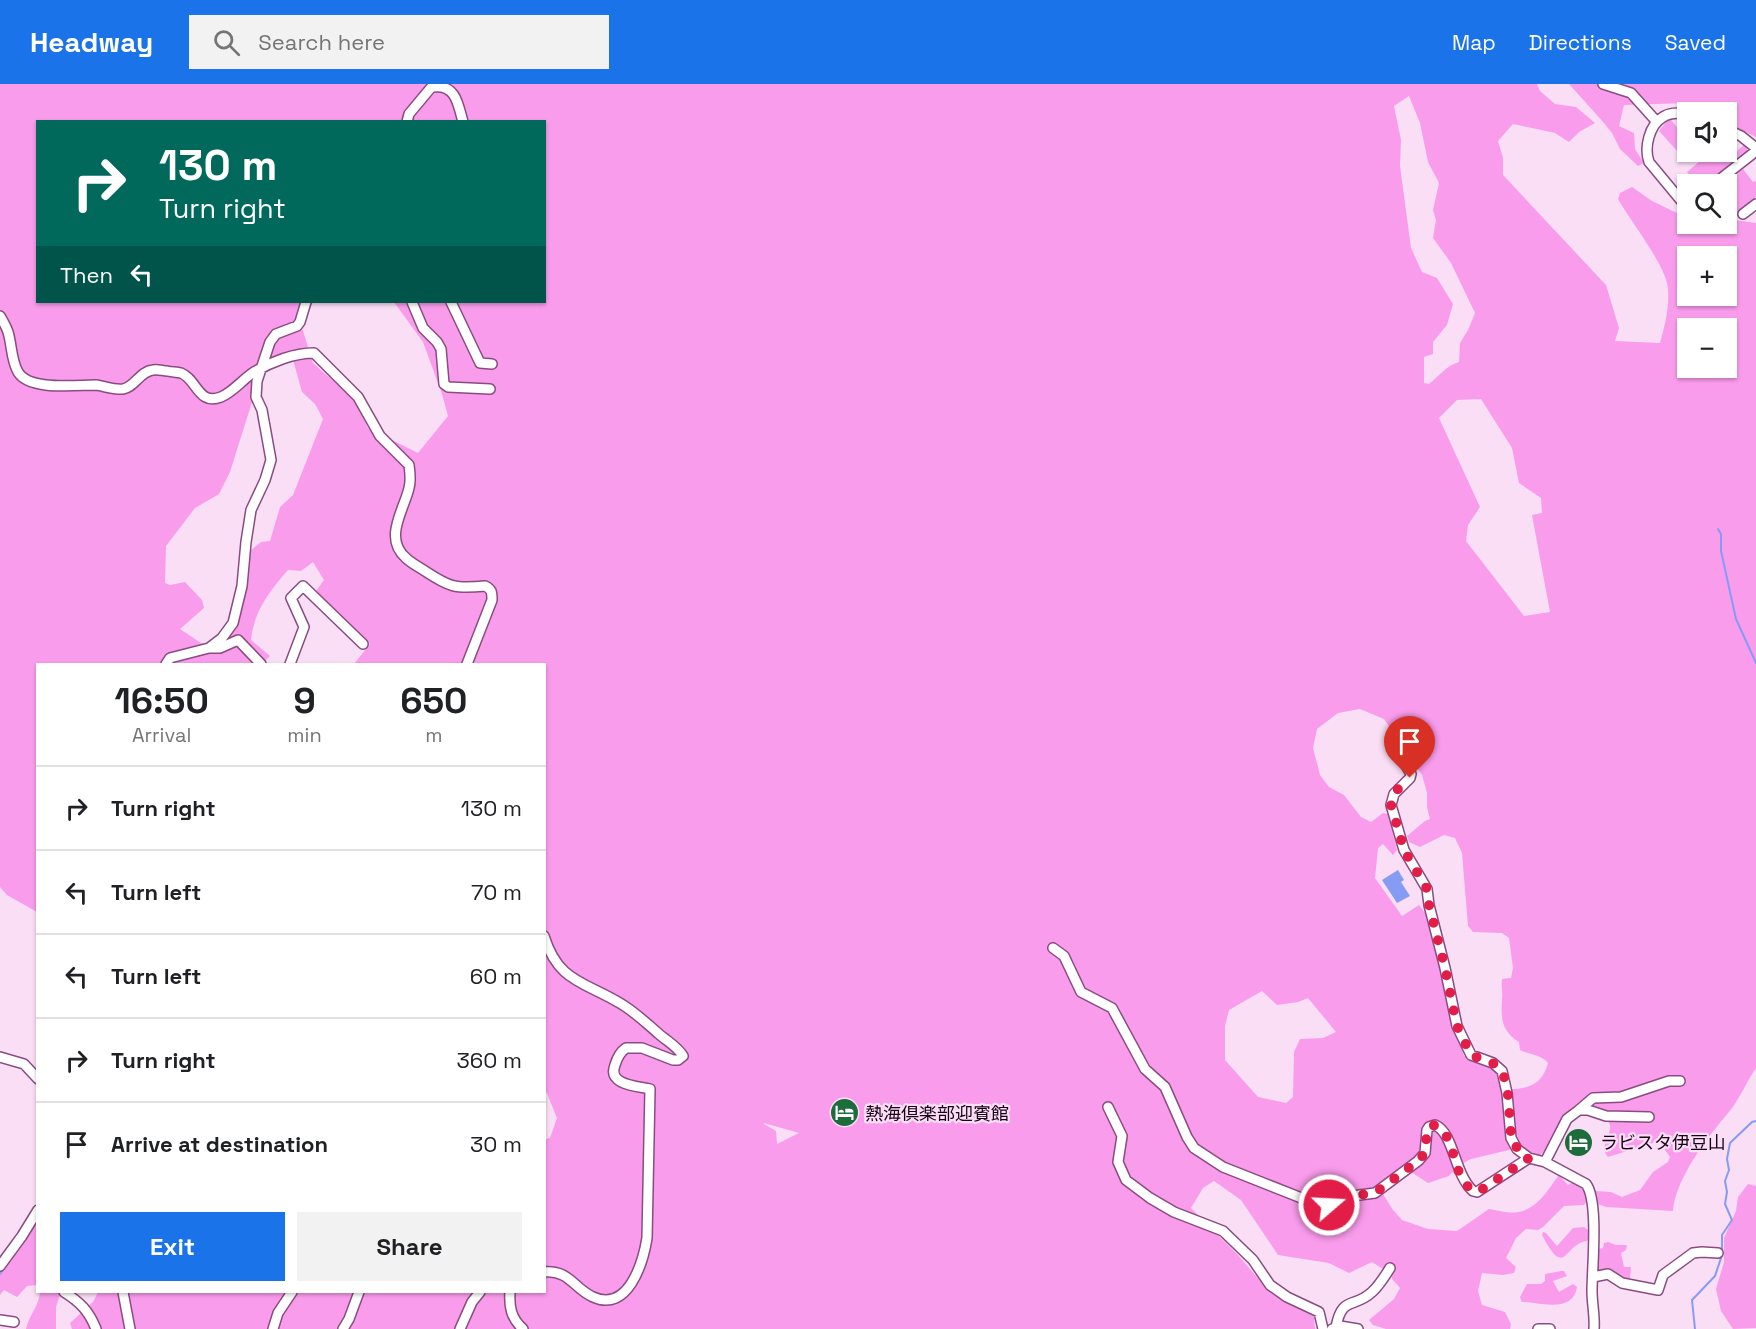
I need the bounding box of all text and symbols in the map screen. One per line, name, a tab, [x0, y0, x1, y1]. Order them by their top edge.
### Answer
search box	[189, 15, 609, 69]
text: Headway	[30, 24, 153, 60]
icon: search	[210, 26, 243, 59]
text: Search here	[258, 28, 385, 56]
text: Map	[1452, 29, 1496, 56]
text: Directions	[1529, 29, 1632, 56]
text: Saved	[1665, 29, 1726, 56]
map controls	[1677, 102, 1737, 378]
button: sound	[1677, 102, 1737, 162]
text: 130 m	[159, 139, 277, 192]
icon: right	[60, 144, 138, 222]
button: search	[1677, 174, 1737, 234]
text: Turn right	[159, 191, 286, 226]
button: +	[1677, 246, 1737, 306]
icon: left	[125, 258, 158, 291]
text: Then	[60, 261, 113, 289]
button: −	[1677, 318, 1737, 378]
text: 16:50	[115, 678, 209, 724]
text: 9	[293, 678, 316, 724]
text: 650	[400, 678, 467, 724]
pin	[1384, 716, 1435, 778]
text: Arrival	[132, 722, 191, 748]
text: min	[287, 722, 322, 748]
text: m	[425, 722, 442, 748]
icon: arrive	[1393, 725, 1426, 758]
icon: right	[60, 792, 93, 825]
text: Turn right	[111, 794, 216, 822]
text: 130 m	[461, 794, 522, 822]
icon: left	[60, 876, 93, 909]
text: Turn left	[111, 878, 201, 906]
text: 70 m	[471, 878, 522, 906]
icon: left	[60, 960, 93, 993]
text: Turn left	[111, 962, 201, 990]
text: 60 m	[470, 962, 522, 990]
icon: right	[60, 1044, 93, 1077]
text: Turn right	[111, 1046, 216, 1074]
text: 360 m	[457, 1046, 522, 1074]
hotel icon: 熱海倶楽部迎賓館	[828, 1097, 860, 1129]
place label: 熱海倶楽部迎賓館	[865, 1102, 1009, 1125]
hotel icon: ラビスタ伊豆山	[1563, 1126, 1595, 1158]
icon: arrive	[60, 1128, 93, 1161]
text: Arrive at destination	[111, 1130, 328, 1158]
text: 30 m	[470, 1130, 522, 1158]
place label: ラビスタ伊豆山	[1600, 1131, 1726, 1154]
position arrow	[1297, 1173, 1361, 1237]
button: Exit	[60, 1212, 285, 1281]
button: Share	[297, 1212, 522, 1281]

